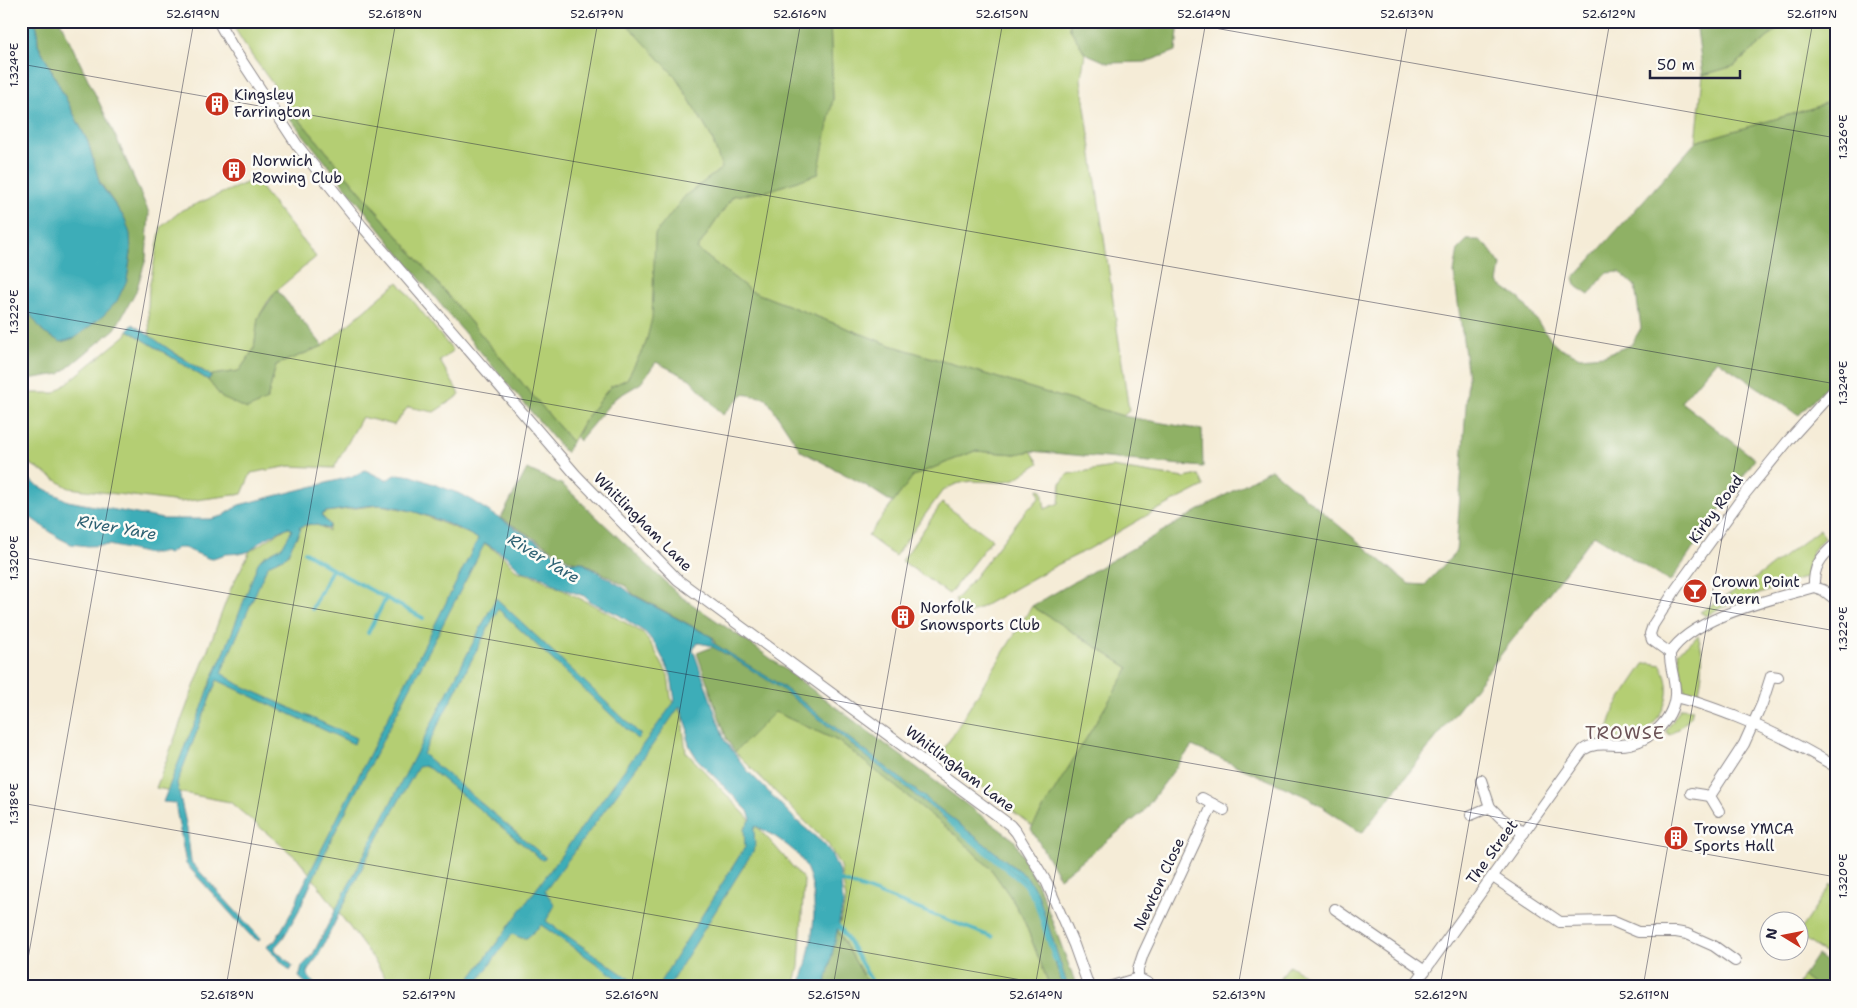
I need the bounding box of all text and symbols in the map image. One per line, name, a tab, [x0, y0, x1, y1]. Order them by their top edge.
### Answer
text: 52.619°N	[166, 6, 220, 22]
text: 52.618°N	[368, 6, 422, 22]
text: 52.617°N	[570, 6, 624, 22]
text: 52.616°N	[773, 6, 827, 22]
text: 52.615°N	[976, 6, 1028, 22]
text: 52.614°N	[1177, 6, 1231, 22]
text: 52.613°N	[1380, 6, 1434, 22]
text: 52.612°N	[1582, 6, 1636, 22]
text: 52.611°N	[1787, 6, 1837, 22]
text: 1.324°E	[6, 43, 22, 87]
scale bar	[1650, 48, 1740, 80]
text: 50 m	[1657, 55, 1695, 75]
place label: Kingsley Farrington	[234, 85, 310, 122]
building icon: Kingsley Farrington	[204, 91, 230, 117]
text: 1.326°E	[1835, 115, 1851, 159]
place label: Norwich Rowing Club	[252, 151, 342, 188]
building icon: Norwich Rowing Club	[221, 157, 247, 183]
text: 1.322°E	[6, 290, 22, 334]
text: 1.324°E	[1835, 361, 1851, 405]
street label: Whitlingham Lane	[589, 468, 697, 576]
street label: Kirby Road	[1684, 470, 1748, 547]
water label: River Yare	[76, 510, 158, 545]
water label: River Yare	[504, 529, 583, 588]
text: 1.320°E	[6, 535, 22, 581]
place label: Crown Point Tavern	[1712, 572, 1800, 609]
bar icon: Crown Point Tavern	[1682, 578, 1708, 604]
place label: Norfolk Snowsports Club	[920, 598, 1040, 635]
building icon: Norfolk Snowsports Club	[890, 604, 916, 630]
text: 1.322°E	[1835, 607, 1851, 651]
street label: Whitlingham Lane	[901, 721, 1019, 817]
district label: TROWSE	[1585, 721, 1665, 745]
text: 1.318°E	[6, 783, 22, 825]
street label: The Street	[1462, 816, 1522, 888]
place label: Trowse YMCA Sports Hall	[1694, 819, 1794, 856]
building icon: Trowse YMCA Sports Hall	[1663, 825, 1689, 851]
street label: Newton Close	[1129, 834, 1189, 934]
text: 1.320°E	[1835, 853, 1851, 899]
north arrow	[1760, 910, 1810, 960]
text: N	[1761, 927, 1781, 941]
text: 52.618°N	[200, 987, 254, 1003]
text: 52.617°N	[402, 987, 456, 1003]
text: 52.616°N	[605, 987, 659, 1003]
text: 52.615°N	[808, 987, 860, 1003]
text: 52.614°N	[1009, 987, 1063, 1003]
text: 52.613°N	[1212, 987, 1266, 1003]
text: 52.612°N	[1414, 987, 1468, 1003]
text: 52.611°N	[1619, 987, 1669, 1003]

